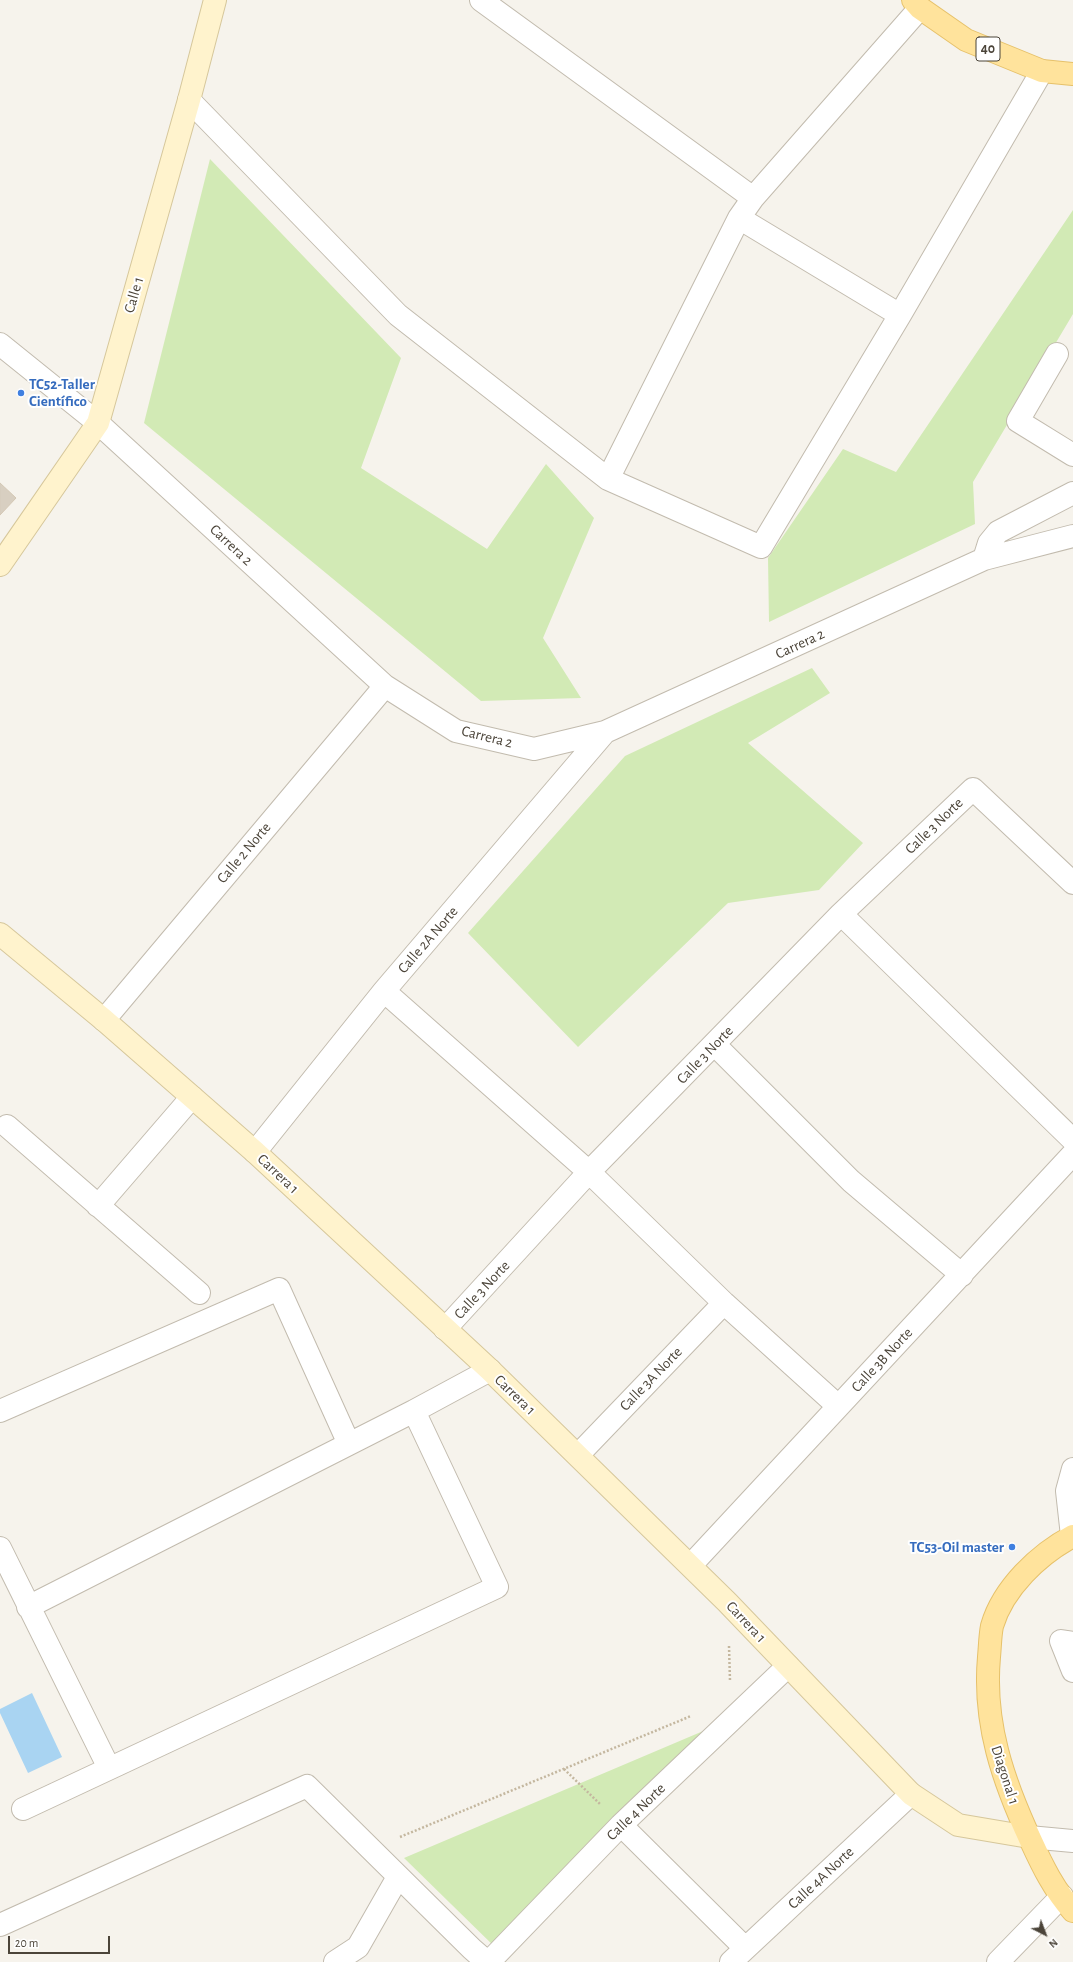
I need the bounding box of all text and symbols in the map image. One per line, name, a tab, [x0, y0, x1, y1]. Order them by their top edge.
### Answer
road number: 40	[976, 37, 1000, 61]
street label: Calle 1	[120, 275, 148, 315]
place label: TC52-Taller Científico	[29, 375, 95, 410]
marker: TC52-Taller Científico	[16, 388, 26, 398]
street label: Carrera 2	[206, 521, 256, 569]
street label: Carrera 2	[773, 625, 827, 663]
street label: Carrera 2	[460, 722, 514, 752]
street label: Calle 3 Norte	[901, 794, 967, 858]
street label: Calle 2 Norte	[213, 819, 275, 887]
street label: Calle 2A Norte	[394, 903, 462, 977]
street label: Calle 3 Norte	[673, 1022, 737, 1088]
street label: Carrera 1	[253, 1150, 303, 1198]
street label: Calle 3 Norte	[450, 1257, 514, 1323]
street label: Calle 3B Norte	[848, 1324, 916, 1396]
street label: Calle 3A Norte	[616, 1343, 686, 1415]
street label: Carrera 1	[491, 1371, 539, 1419]
place label: TC53-Oil master	[910, 1538, 1004, 1556]
marker: TC53-Oil master	[1007, 1542, 1017, 1552]
street label: Carrera 1	[722, 1597, 770, 1647]
street label: Diagonal 1	[987, 1743, 1023, 1807]
street label: Calle 4 Norte	[603, 1780, 669, 1844]
street label: Calle 4A Norte	[784, 1843, 858, 1913]
north arrow	[1025, 1914, 1065, 1954]
scale bar	[10, 1928, 112, 1954]
text: 20 m	[15, 1937, 38, 1949]
text: N	[1047, 1937, 1060, 1950]

